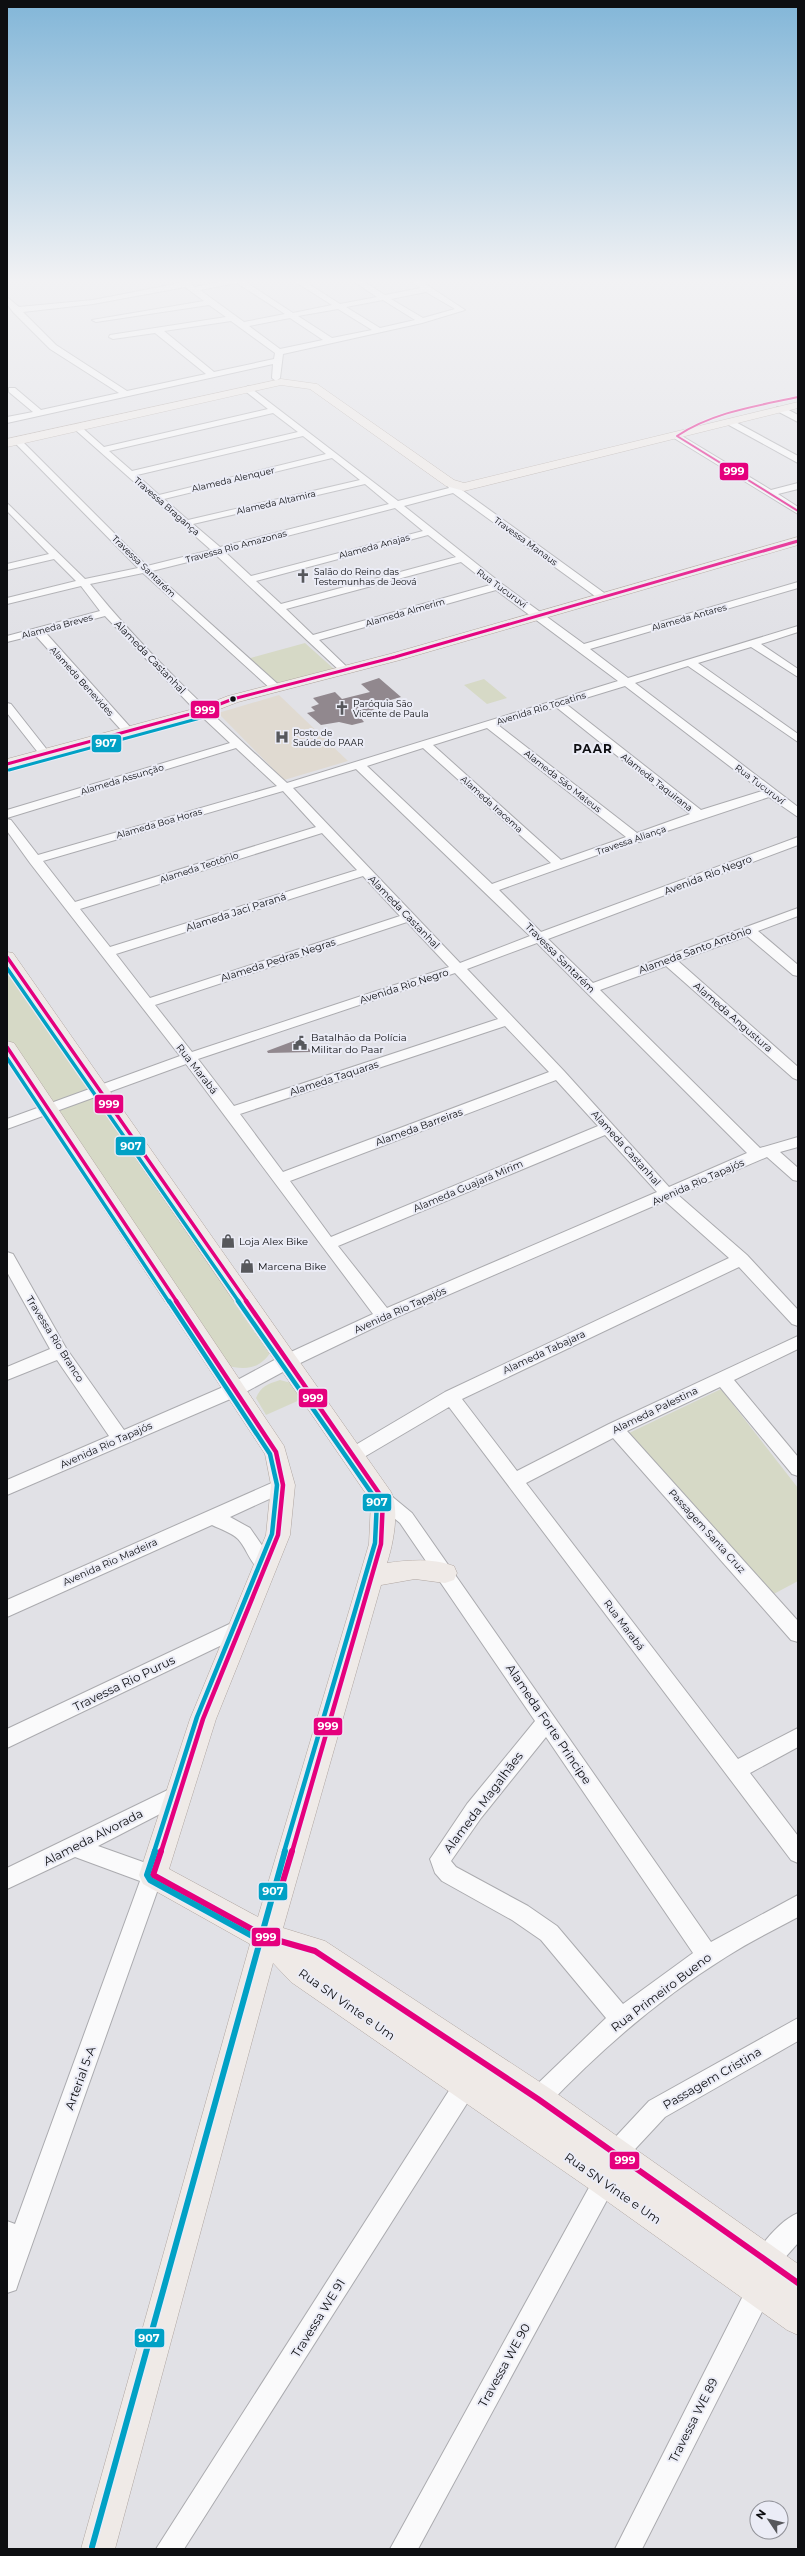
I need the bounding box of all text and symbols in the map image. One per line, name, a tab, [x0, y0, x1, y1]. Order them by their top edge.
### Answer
line badge: 999	[719, 462, 749, 481]
street label: Alameda Alenquer	[191, 464, 276, 494]
text: 999	[723, 464, 745, 478]
street label: Travessa Bragança	[132, 474, 202, 538]
street label: Alameda Altamira	[235, 488, 317, 516]
street label: Travessa Manaus	[492, 514, 560, 568]
street label: Travessa Rio Amazonas	[184, 527, 288, 565]
street label: Alameda Anajas	[337, 531, 411, 561]
street label: Travessa Santarém	[110, 533, 178, 599]
place label: Salão do Reino das Testemunhas de Jeová	[314, 566, 417, 587]
street label: Rua Tucuruví	[475, 566, 530, 610]
church icon: Salão do Reino das Testemunhas de Jeová	[295, 568, 311, 584]
street label: Alameda Almerim	[364, 595, 446, 629]
street label: Alameda Antares	[650, 601, 728, 633]
street label: Alameda Breves	[20, 611, 94, 641]
street label: Alameda Castanhal	[112, 617, 188, 697]
street label: Alameda Benevides	[48, 644, 117, 719]
street label: Avenida Rio Tocatins	[495, 689, 588, 727]
unlabelled marker	[228, 694, 238, 704]
place label: Paróquia São Vicente de Paula	[353, 698, 429, 719]
line badge: 999	[190, 700, 220, 719]
church icon: Paróquia São Vicente de Paula	[334, 700, 350, 716]
text: 999	[194, 703, 216, 717]
place label: Posto de Saúde do PAAR	[293, 727, 364, 748]
hospital icon: Posto de Saúde do PAAR	[274, 729, 290, 745]
line badge: 907	[91, 734, 122, 753]
text: 907	[95, 736, 117, 750]
district label: PAAR	[573, 741, 613, 756]
street label: Alameda São Mateus	[522, 747, 604, 815]
street label: Alameda Taquirana	[619, 751, 695, 813]
street label: Alameda Assunção	[79, 761, 165, 797]
street label: Rua Tucuruví	[733, 762, 787, 807]
street label: Alameda Iracema	[459, 773, 525, 835]
street label: Alameda Boa Horas	[115, 805, 204, 841]
street label: Travessa Aliança	[595, 823, 667, 857]
street label: Alameda Teotônio	[158, 849, 240, 885]
street label: Avenida Rio Negro	[662, 852, 754, 898]
street label: Alameda Castanhal	[366, 872, 442, 952]
street label: Alameda Jaci Paraná	[184, 890, 288, 934]
street label: Travessa Santarém	[522, 920, 598, 996]
street label: Alameda Santo Antônio	[637, 924, 753, 976]
street label: Alameda Pedras Negras	[219, 935, 337, 985]
street label: Avenida Rio Negro	[358, 965, 450, 1007]
street label: Alameda Angustura	[691, 979, 775, 1055]
place label: Batalhão da Polícia Militar do Paar	[311, 1031, 407, 1056]
public building icon: Batalhão da Polícia Militar do Paar	[292, 1035, 308, 1051]
street label: Rua Marabá	[173, 1041, 221, 1097]
street label: Alameda Taquaras	[288, 1057, 380, 1099]
line badge: 999	[94, 1094, 124, 1114]
text: 999	[98, 1097, 120, 1111]
street label: Alameda Barreiras	[374, 1105, 465, 1149]
street label: Alameda Castanhal	[589, 1107, 663, 1189]
line badge: 907	[115, 1136, 146, 1156]
text: 907	[120, 1139, 142, 1153]
street label: Avenida Rio Tapajós	[650, 1156, 746, 1208]
street label: Alameda Guajará Mirim	[411, 1157, 525, 1215]
shop icon: Loja Alex Bike	[220, 1233, 236, 1249]
place label: Loja Alex Bike	[239, 1235, 308, 1248]
shop icon: Marcena Bike	[239, 1258, 255, 1274]
place label: Marcena Bike	[258, 1260, 326, 1273]
street label: Avenida Rio Tapajós	[352, 1284, 448, 1336]
street label: Travessa Rio Branco	[23, 1294, 87, 1384]
street label: Alameda Tabajara	[501, 1327, 587, 1377]
street label: Alameda Palestina	[610, 1384, 700, 1436]
line badge: 999	[298, 1388, 328, 1408]
text: 999	[302, 1391, 324, 1405]
street label: Avenida Rio Tapajós	[58, 1419, 154, 1471]
street label: Passagem Santa Cruz	[666, 1486, 748, 1576]
line badge: 907	[362, 1493, 392, 1512]
text: 907	[366, 1495, 388, 1509]
street label: Avenida Rio Madeira	[61, 1535, 159, 1589]
street label: Rua Marabá	[601, 1597, 647, 1653]
street label: Travessa Rio Purus	[71, 1652, 178, 1714]
street label: Alameda Forte Principe	[503, 1661, 595, 1787]
line badge: 999	[313, 1717, 343, 1736]
text: 999	[317, 1719, 339, 1733]
street label: Alameda Magalhães	[440, 1748, 526, 1855]
street label: Alameda Alvorada	[41, 1805, 145, 1869]
line badge: 907	[258, 1882, 288, 1901]
text: 907	[262, 1884, 284, 1898]
line badge: 999	[251, 1927, 281, 1947]
text: 999	[255, 1930, 277, 1944]
street label: Rua Primeiro Bueno	[608, 1949, 714, 2035]
street label: Rua SN Vinte e Um	[296, 1965, 398, 2043]
street label: Arterial 5-A	[62, 2044, 99, 2112]
street label: Passagem Cristina	[660, 2044, 764, 2112]
street label: Rua SN Vinte e Um	[562, 2149, 664, 2227]
line badge: 999	[609, 2151, 640, 2170]
text: 999	[614, 2153, 636, 2167]
street label: Travessa WE 91	[288, 2276, 348, 2360]
street label: Travessa WE 90	[475, 2321, 533, 2409]
line badge: 907	[134, 2328, 165, 2348]
text: 907	[138, 2331, 160, 2345]
street label: Travessa WE 89	[665, 2375, 721, 2465]
north arrow	[749, 2500, 789, 2540]
text: N	[753, 2507, 769, 2522]

